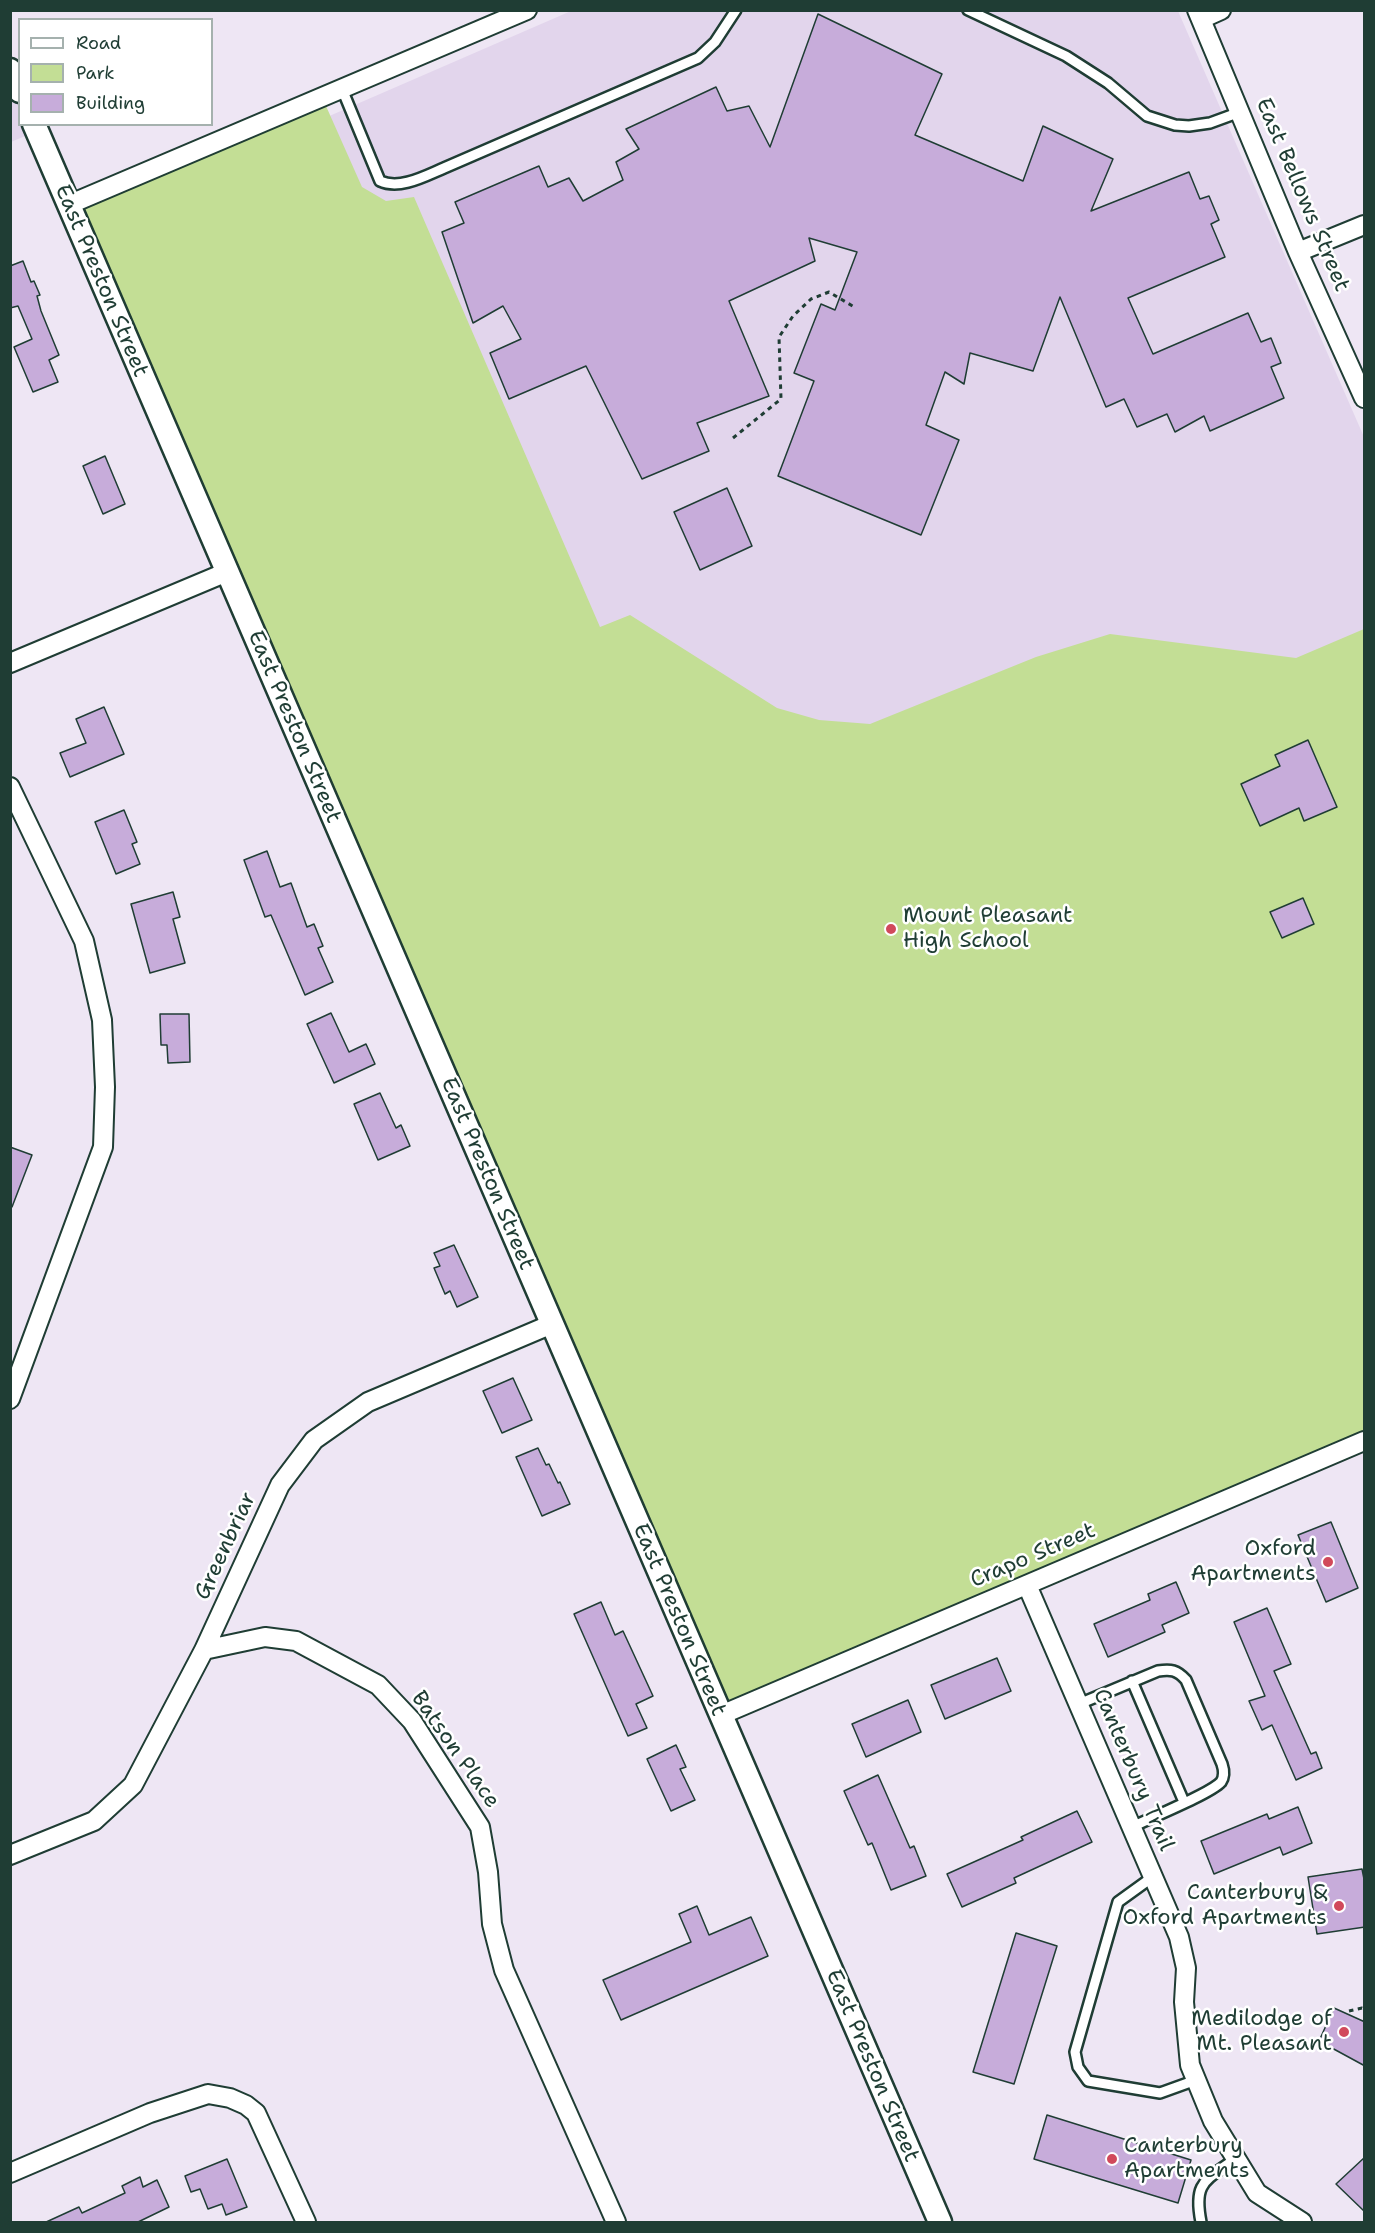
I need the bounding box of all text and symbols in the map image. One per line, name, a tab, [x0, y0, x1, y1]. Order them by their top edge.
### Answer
legend	[18, 18, 213, 126]
text: Road	[76, 31, 121, 55]
text: Park	[76, 61, 115, 85]
text: Building	[76, 91, 145, 115]
street label: East Bellows Street	[1249, 94, 1355, 296]
street label: East Preston Street	[48, 181, 154, 381]
street label: East Preston Street	[241, 627, 347, 827]
place label: Mount Pleasant High School	[903, 903, 1073, 954]
marker: Mount Pleasant High School	[884, 922, 898, 936]
street label: East Preston Street	[434, 1074, 540, 1274]
street label: Greenbriar	[190, 1488, 262, 1604]
street label: Crapo Street	[967, 1518, 1099, 1594]
street label: East Preston Street	[626, 1520, 732, 1720]
place label: Oxford Apartments	[1190, 1536, 1316, 1588]
marker: Oxford Apartments	[1321, 1555, 1335, 1569]
street label: Canterbury Trail	[1087, 1685, 1179, 1855]
street label: Batson Place	[405, 1686, 505, 1814]
place label: Canterbury & Oxford Apartments	[1123, 1880, 1327, 1932]
marker: Canterbury & Oxford Apartments	[1332, 1899, 1346, 1913]
street label: East Preston Street	[819, 1966, 925, 2166]
place label: Medilodge of Mt. Pleasant	[1191, 2006, 1332, 2058]
marker: Medilodge of Mt. Pleasant	[1337, 2025, 1351, 2039]
place label: Canterbury Apartments	[1124, 2133, 1250, 2184]
marker: Canterbury Apartments	[1105, 2152, 1119, 2166]

